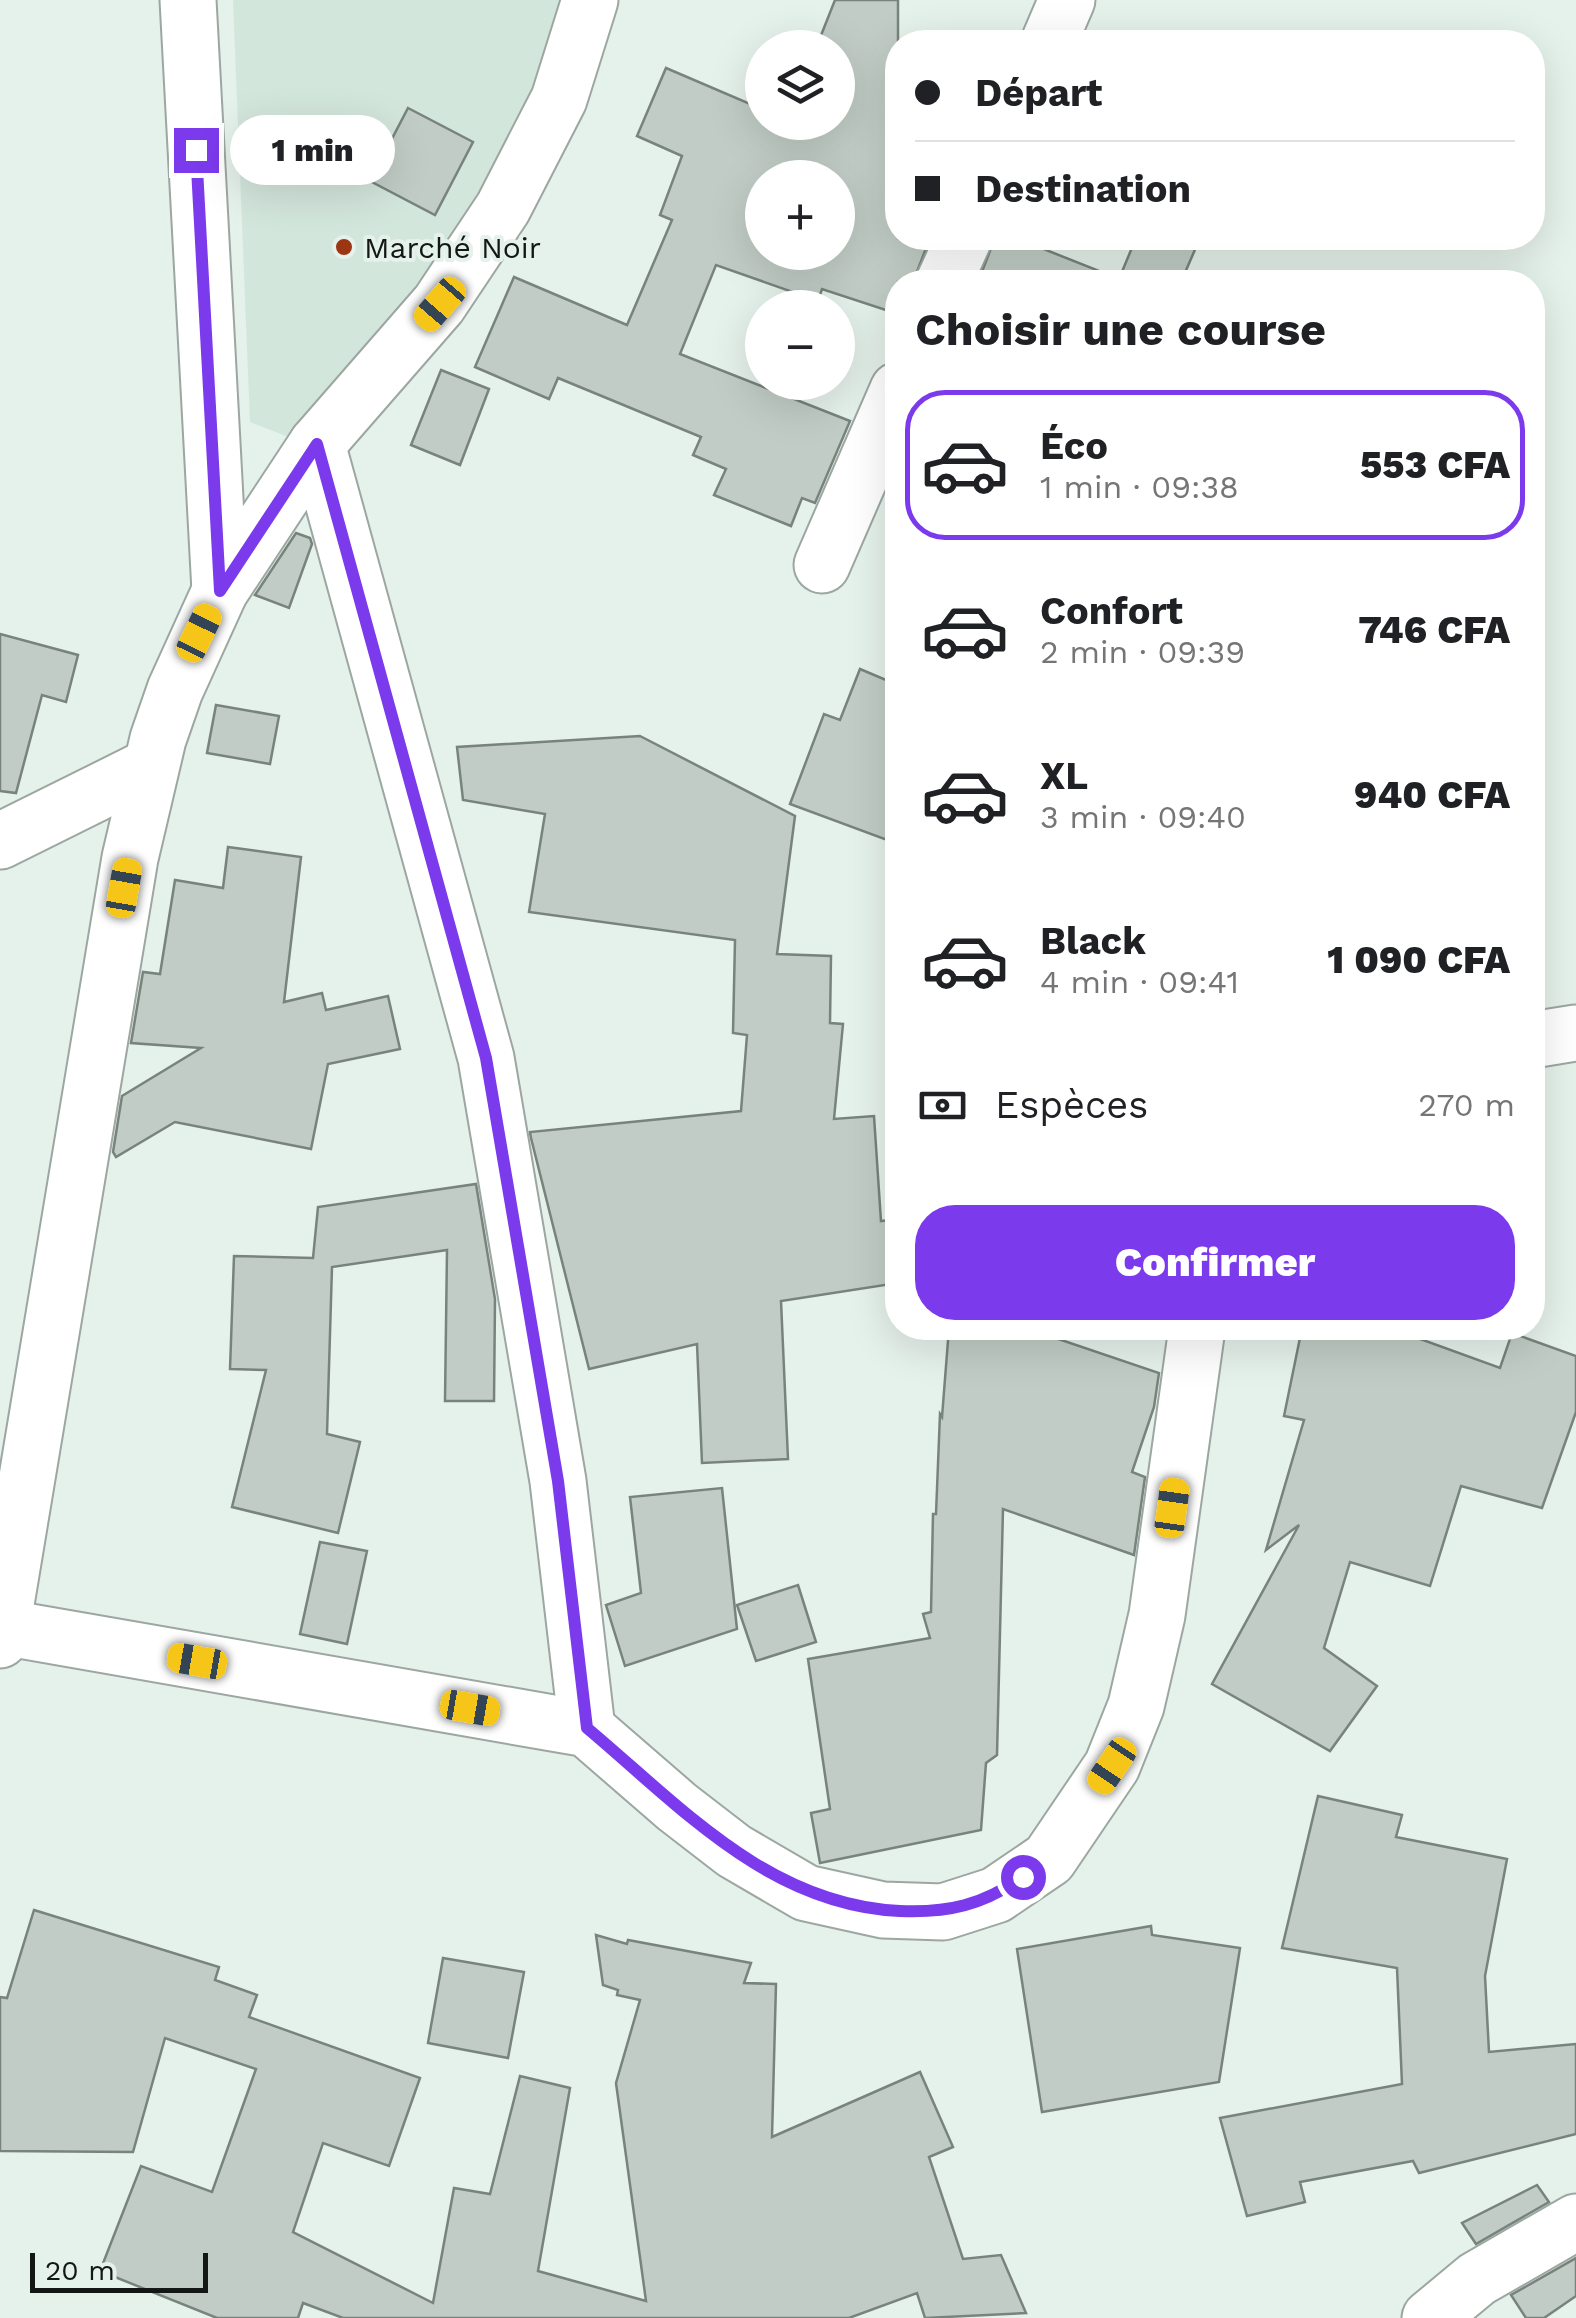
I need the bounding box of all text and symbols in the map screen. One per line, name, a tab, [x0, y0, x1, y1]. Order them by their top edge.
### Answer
map controls	[745, 30, 855, 400]
button: layers	[745, 30, 855, 140]
text: Départ	[975, 71, 1102, 115]
callout: 1 min	[231, 115, 396, 185]
route end	[174, 128, 219, 173]
text: 1 min	[271, 131, 354, 169]
button: +	[745, 160, 855, 270]
text: Destination	[975, 167, 1191, 211]
place label: Marché Noir	[364, 230, 541, 265]
marker: Marché Noir	[333, 236, 355, 258]
car	[409, 272, 471, 336]
button: −	[745, 290, 855, 400]
text: Choisir une course	[915, 303, 1326, 356]
icon: car	[920, 420, 1010, 510]
text: Éco	[1040, 424, 1108, 468]
text: 553 CFA	[1360, 443, 1510, 487]
text: 1 min · 09:38	[1040, 468, 1239, 506]
icon: car	[920, 585, 1010, 675]
text: Confort	[1040, 589, 1183, 633]
car	[172, 599, 226, 667]
text: 746 CFA	[1358, 608, 1510, 652]
text: 2 min · 09:39	[1040, 633, 1245, 671]
icon: car	[920, 750, 1010, 840]
text: XL	[1040, 754, 1088, 798]
text: 940 CFA	[1354, 773, 1510, 817]
text: 3 min · 09:40	[1040, 798, 1246, 836]
car	[104, 856, 144, 920]
icon: car	[920, 915, 1010, 1005]
text: Black	[1040, 919, 1146, 963]
text: 1 090 CFA	[1327, 938, 1510, 982]
text: 4 min · 09:41	[1040, 963, 1239, 1001]
icon: cash	[915, 1078, 970, 1133]
text: Espèces	[995, 1083, 1148, 1127]
text: 270 m	[1418, 1086, 1515, 1124]
button: Confirmer	[915, 1205, 1515, 1320]
car	[1153, 1476, 1191, 1540]
car	[165, 1641, 229, 1681]
car	[438, 1688, 502, 1728]
car	[1083, 1733, 1141, 1799]
route start	[1001, 1855, 1046, 1900]
scale bar	[30, 2248, 208, 2292]
text: 20 m	[45, 2254, 115, 2287]

